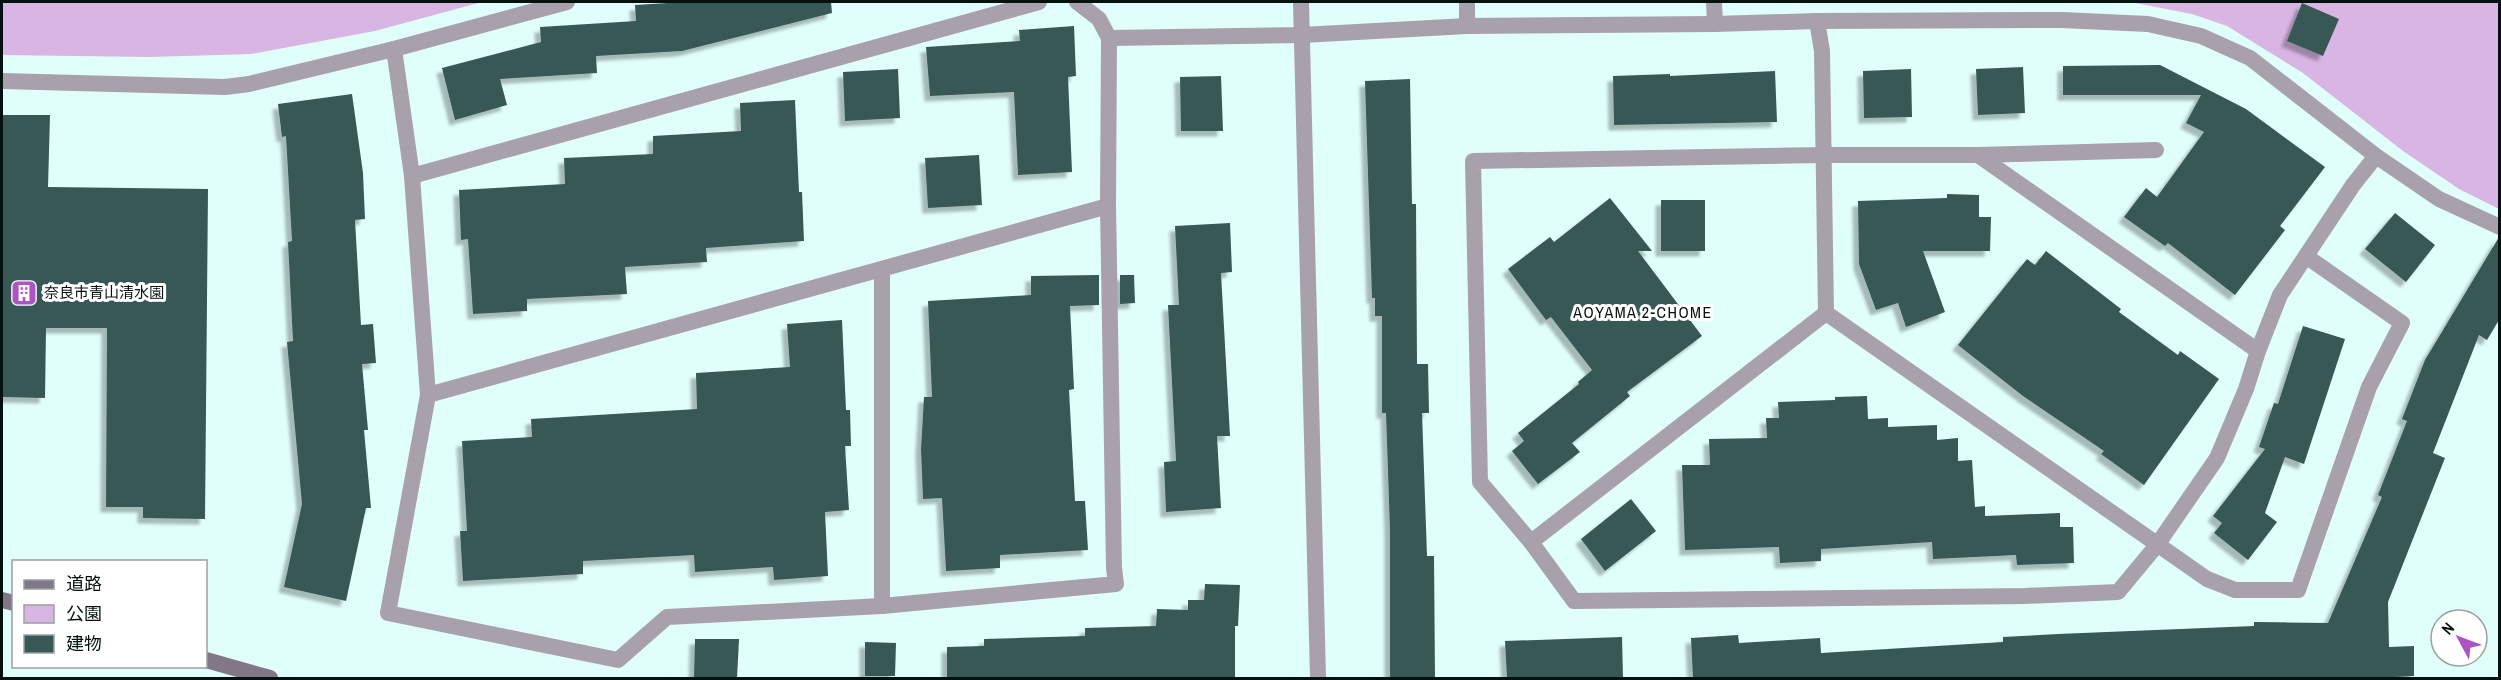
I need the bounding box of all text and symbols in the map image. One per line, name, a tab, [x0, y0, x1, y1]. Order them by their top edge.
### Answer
building icon: 奈良市青山清水園	[9, 278, 39, 308]
place label: 奈良市青山清水園	[44, 282, 164, 303]
district label: AOYAMA 2-CHOME	[1572, 301, 1713, 323]
legend	[12, 560, 207, 668]
text: 道路	[66, 571, 102, 596]
text: 公園	[66, 601, 102, 626]
north arrow	[2429, 608, 2489, 668]
text: N	[2436, 617, 2459, 639]
text: 建物	[66, 631, 102, 656]

